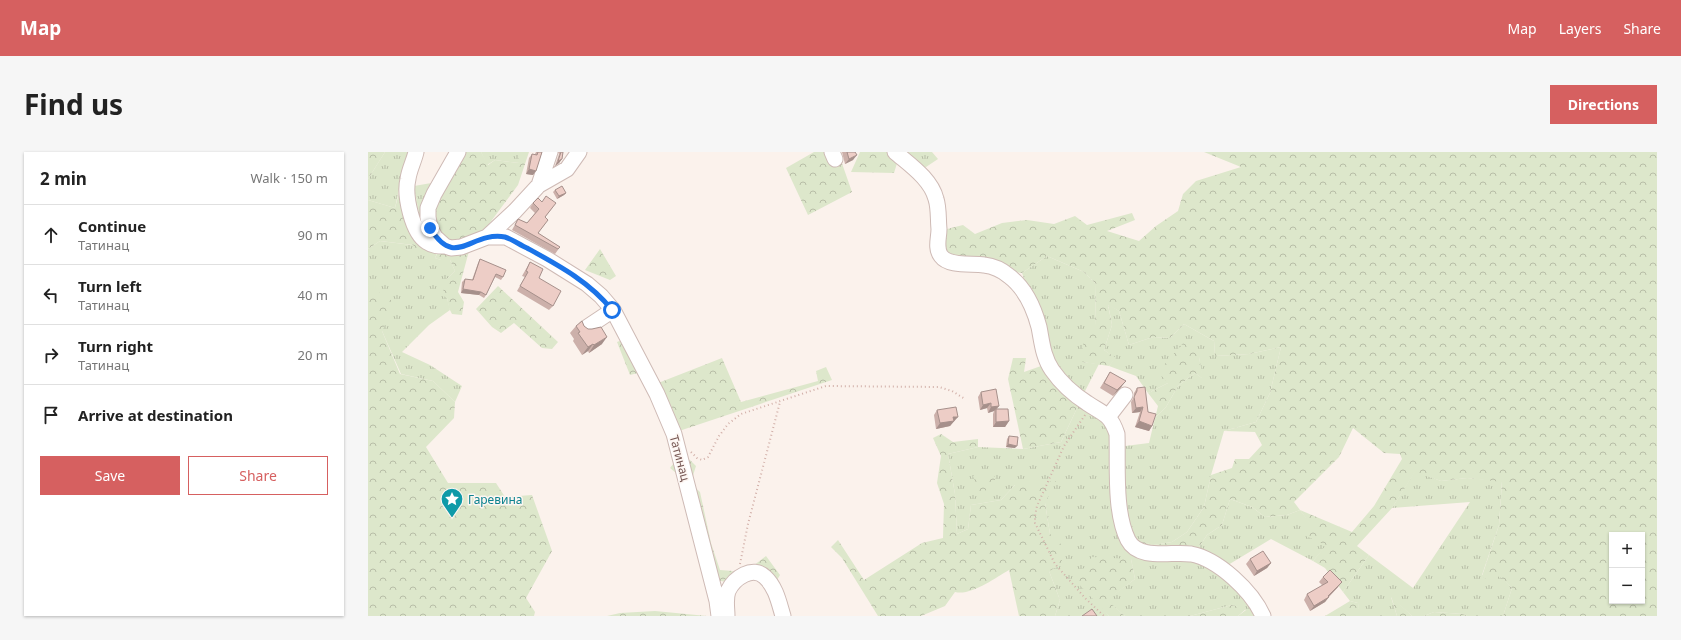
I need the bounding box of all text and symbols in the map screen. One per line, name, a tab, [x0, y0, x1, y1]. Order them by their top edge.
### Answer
text: Map	[20, 15, 61, 41]
text: Map	[1508, 19, 1537, 38]
text: Layers	[1559, 19, 1601, 38]
text: Share	[1623, 19, 1661, 38]
text: Find us	[24, 85, 123, 123]
button: Directions	[1550, 85, 1657, 124]
text: 2 min	[40, 167, 87, 190]
text: Walk · 150 m	[250, 169, 328, 187]
text: Continue	[78, 216, 146, 236]
route end	[421, 219, 439, 237]
icon: ahead	[40, 224, 62, 246]
text: 90 m	[298, 226, 328, 244]
text: Татинац	[78, 236, 129, 254]
text: Turn left	[78, 276, 142, 296]
icon: left	[40, 284, 62, 306]
text: 40 m	[298, 286, 328, 304]
text: Татинац	[78, 296, 129, 314]
route start	[603, 301, 621, 319]
text: Turn right	[78, 336, 153, 356]
icon: right	[40, 344, 62, 366]
text: 20 m	[298, 346, 328, 364]
text: Татинац	[78, 356, 129, 374]
icon: arrive	[40, 404, 62, 426]
text: Arrive at destination	[78, 405, 233, 425]
street label: Татинац	[666, 433, 694, 484]
button: Save	[40, 456, 180, 495]
button: Share	[188, 456, 328, 495]
place icon: Гаревина	[439, 486, 465, 519]
place label: Гаревина	[468, 491, 522, 508]
map controls	[1609, 532, 1645, 604]
button: +	[1609, 532, 1645, 568]
button: −	[1609, 568, 1645, 604]

